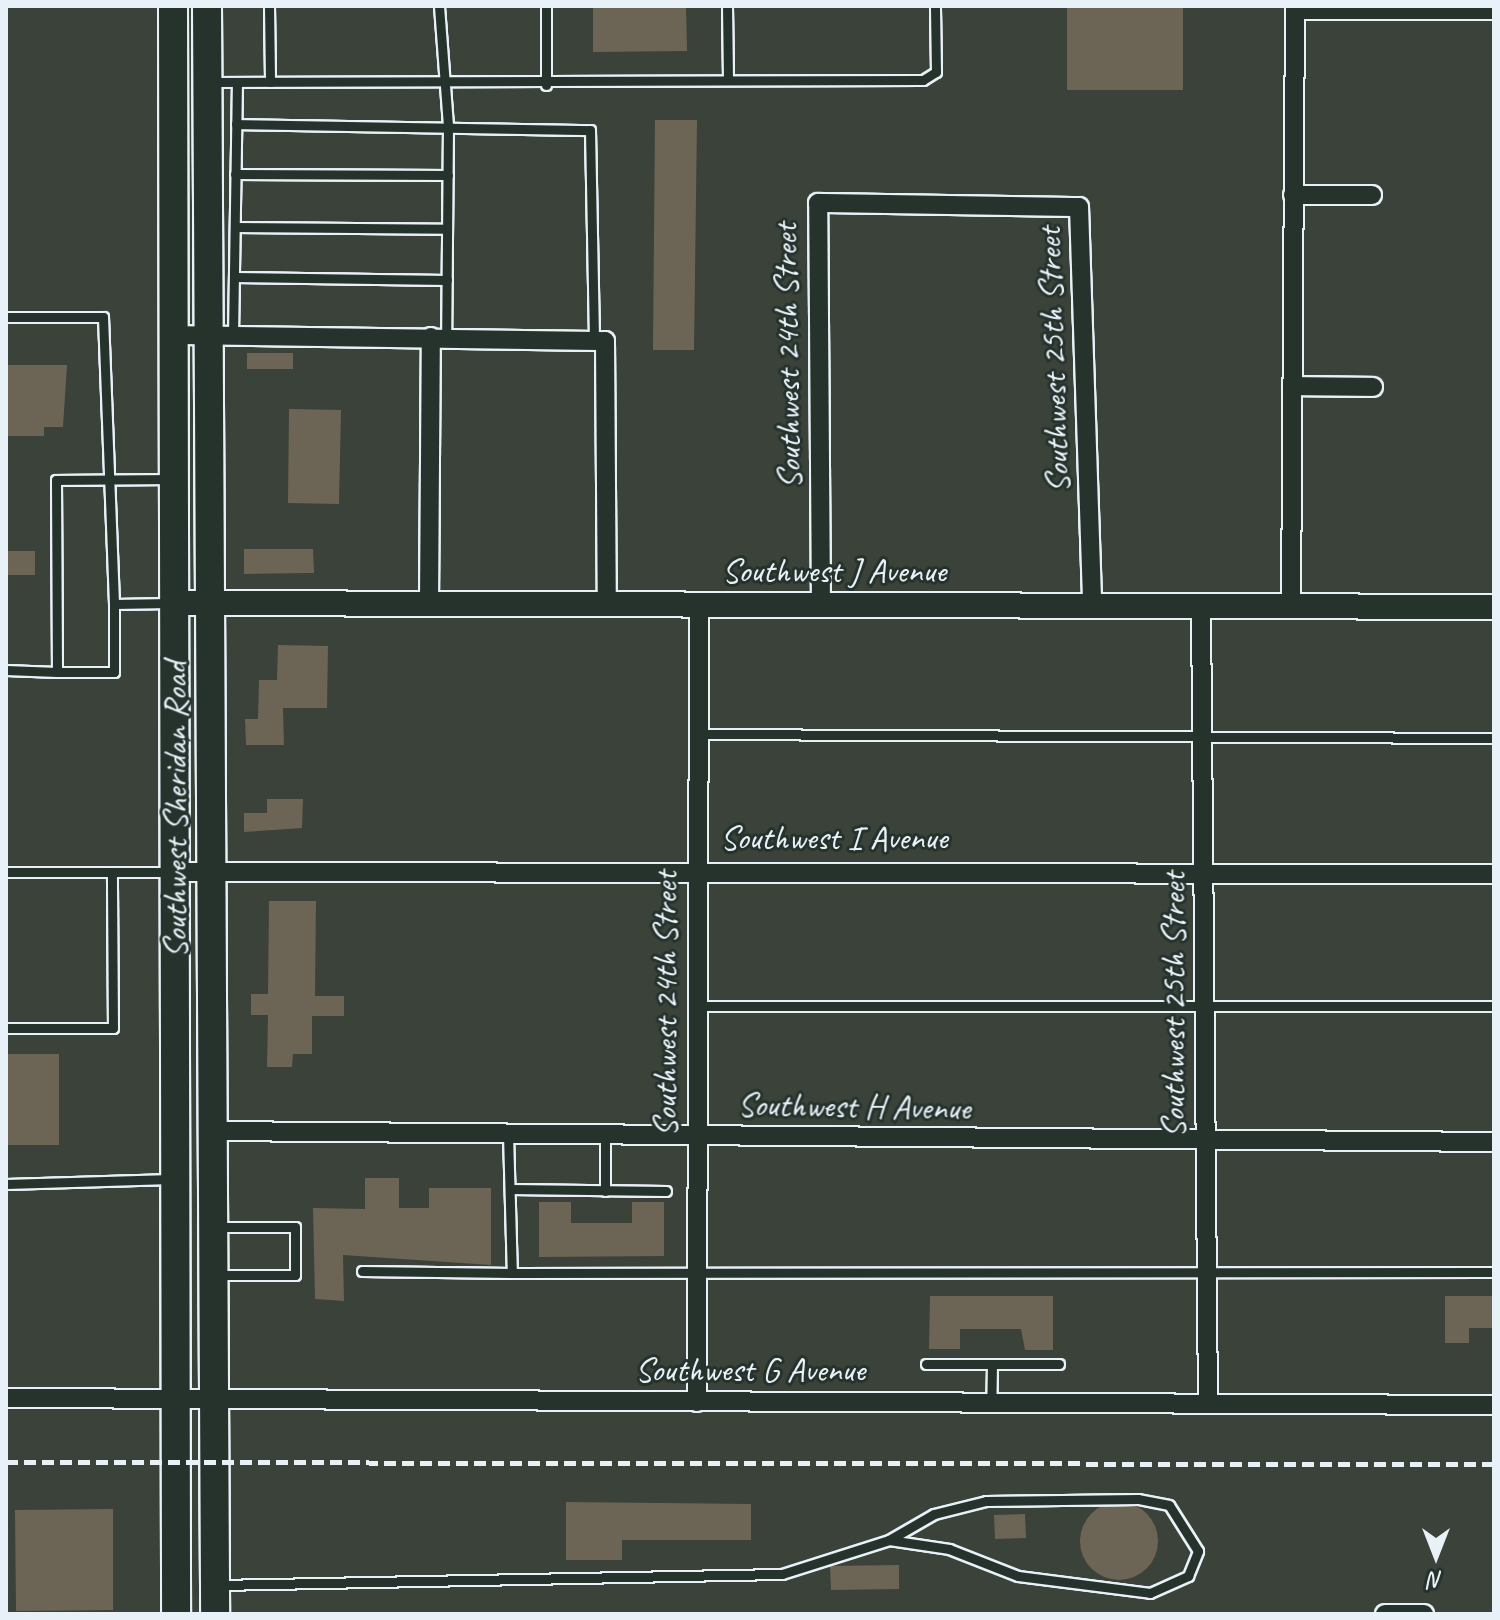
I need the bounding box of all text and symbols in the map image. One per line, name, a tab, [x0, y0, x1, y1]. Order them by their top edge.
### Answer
street label: Southwest 24th Street	[764, 222, 810, 490]
street label: Southwest 25th Street	[1028, 226, 1078, 494]
street label: Southwest J Avenue	[722, 551, 946, 591]
street label: Southwest Sheridan Road	[155, 661, 195, 959]
street label: Southwest I Avenue	[720, 818, 948, 858]
street label: Southwest 24th Street	[645, 871, 685, 1137]
street label: Southwest 25th Street	[1153, 872, 1193, 1138]
street label: Southwest H Avenue	[737, 1084, 971, 1128]
street label: Southwest G Avenue	[635, 1350, 865, 1390]
north arrow	[1396, 1516, 1476, 1596]
text: N	[1429, 1566, 1443, 1594]

